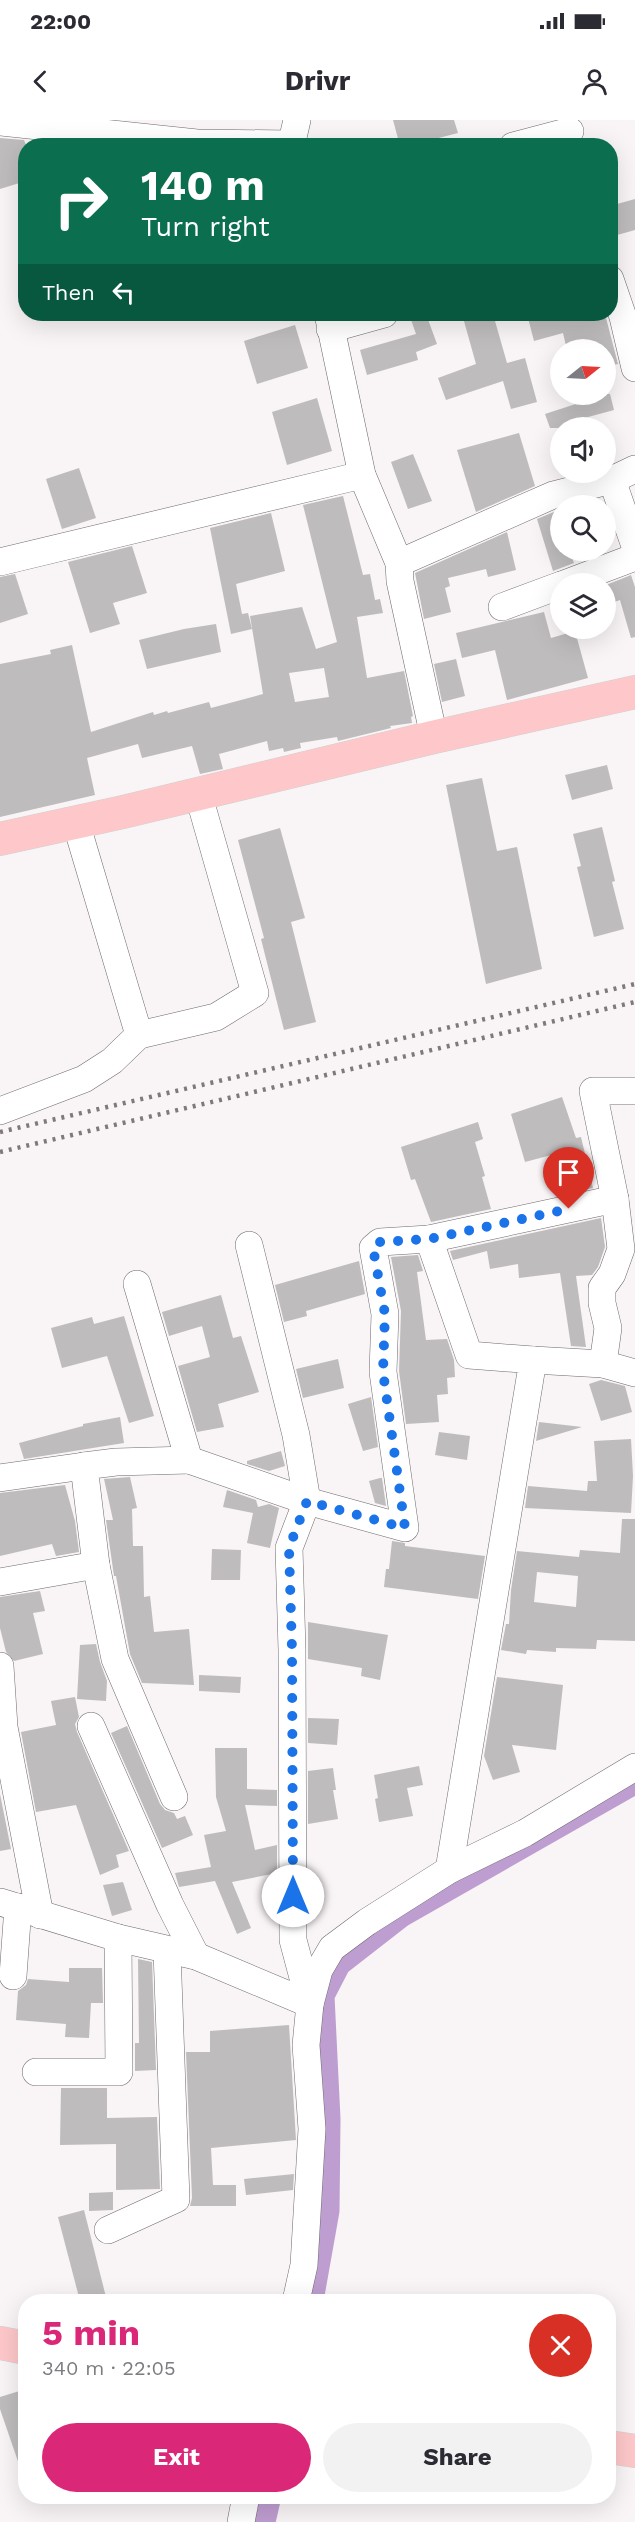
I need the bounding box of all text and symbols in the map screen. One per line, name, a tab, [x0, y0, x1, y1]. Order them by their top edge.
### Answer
text: 22:00	[30, 9, 91, 34]
icon: back	[24, 65, 57, 98]
text: Drivr	[285, 65, 350, 97]
icon: person	[578, 65, 611, 98]
text: 140 m	[141, 161, 265, 210]
icon: right	[42, 162, 120, 240]
text: Turn right	[141, 211, 270, 243]
icon: left	[107, 276, 140, 309]
text: Then	[42, 280, 95, 305]
north arrow	[550, 339, 616, 405]
map controls	[550, 339, 616, 639]
button: sound	[550, 417, 616, 483]
button: search	[550, 495, 616, 561]
button: layers	[550, 573, 616, 639]
pin	[543, 1147, 594, 1209]
icon: arrive	[552, 1156, 585, 1189]
position arrow	[261, 1864, 325, 1928]
text: 5 min	[42, 2312, 140, 2354]
button: close	[529, 2314, 592, 2377]
text: 340 m · 22:05	[42, 2356, 176, 2380]
button: Exit	[42, 2423, 311, 2492]
button: Share	[323, 2423, 592, 2492]

